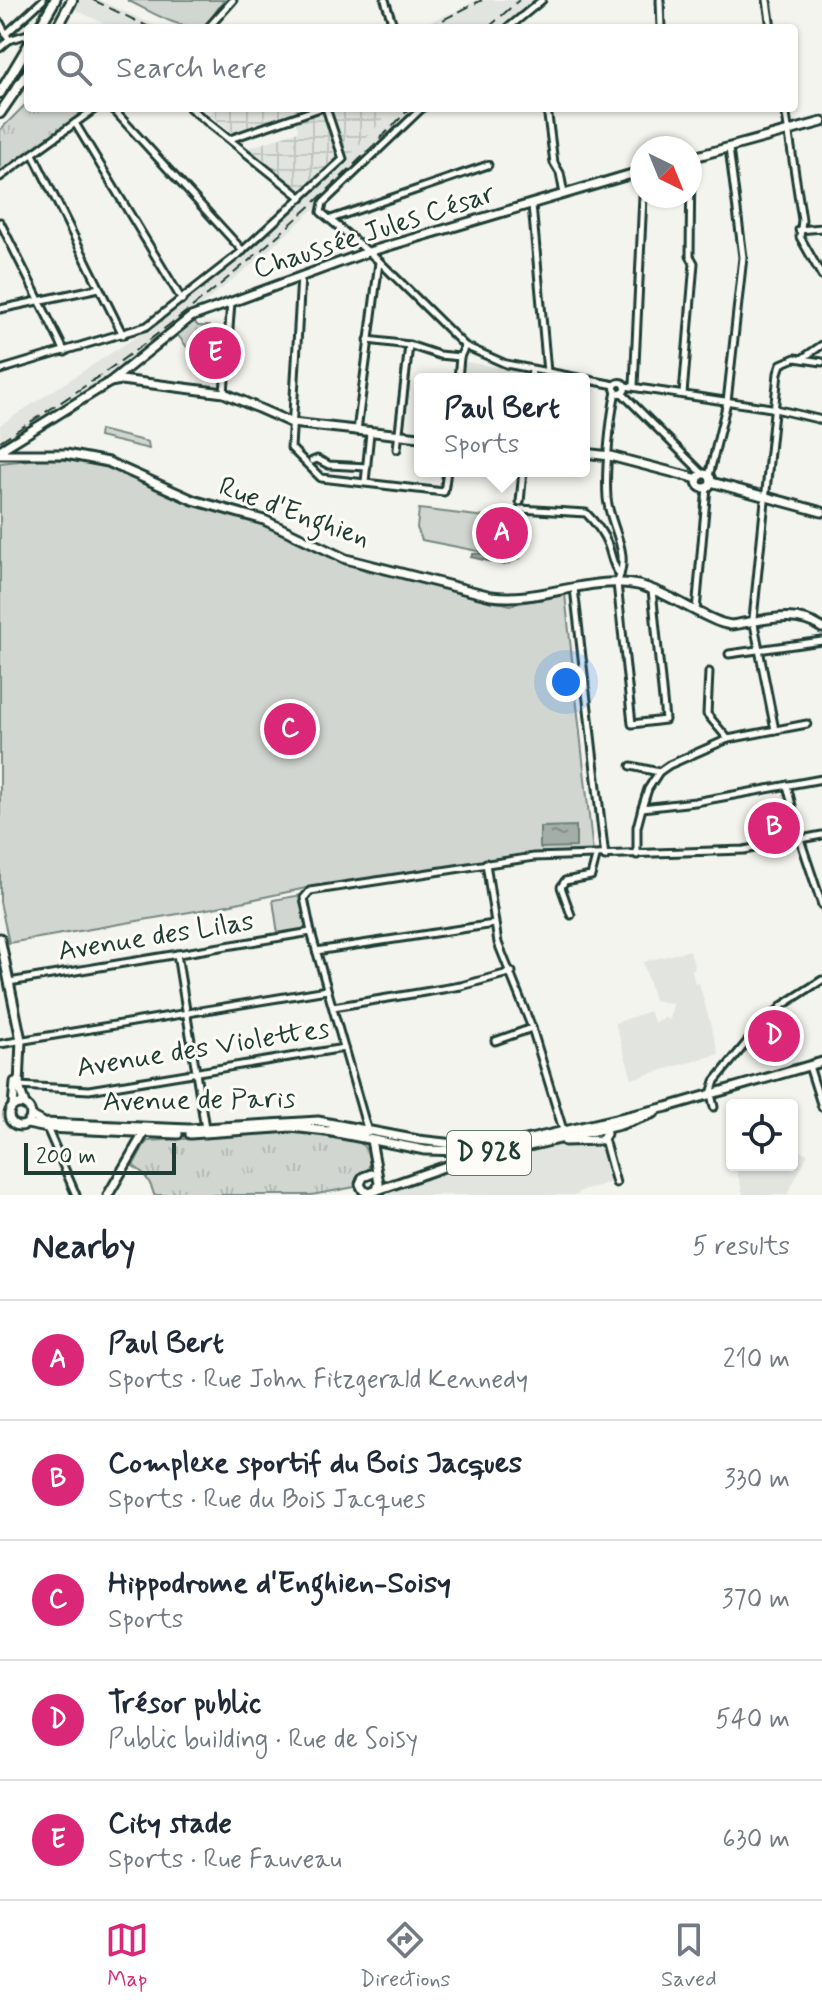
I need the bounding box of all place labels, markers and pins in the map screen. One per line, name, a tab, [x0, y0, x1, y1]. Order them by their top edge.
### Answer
pin: E	[189, 323, 241, 383]
pin: A	[476, 503, 528, 563]
pin: C	[264, 699, 316, 759]
pin: B	[748, 798, 800, 858]
pin: D	[748, 1006, 800, 1066]

